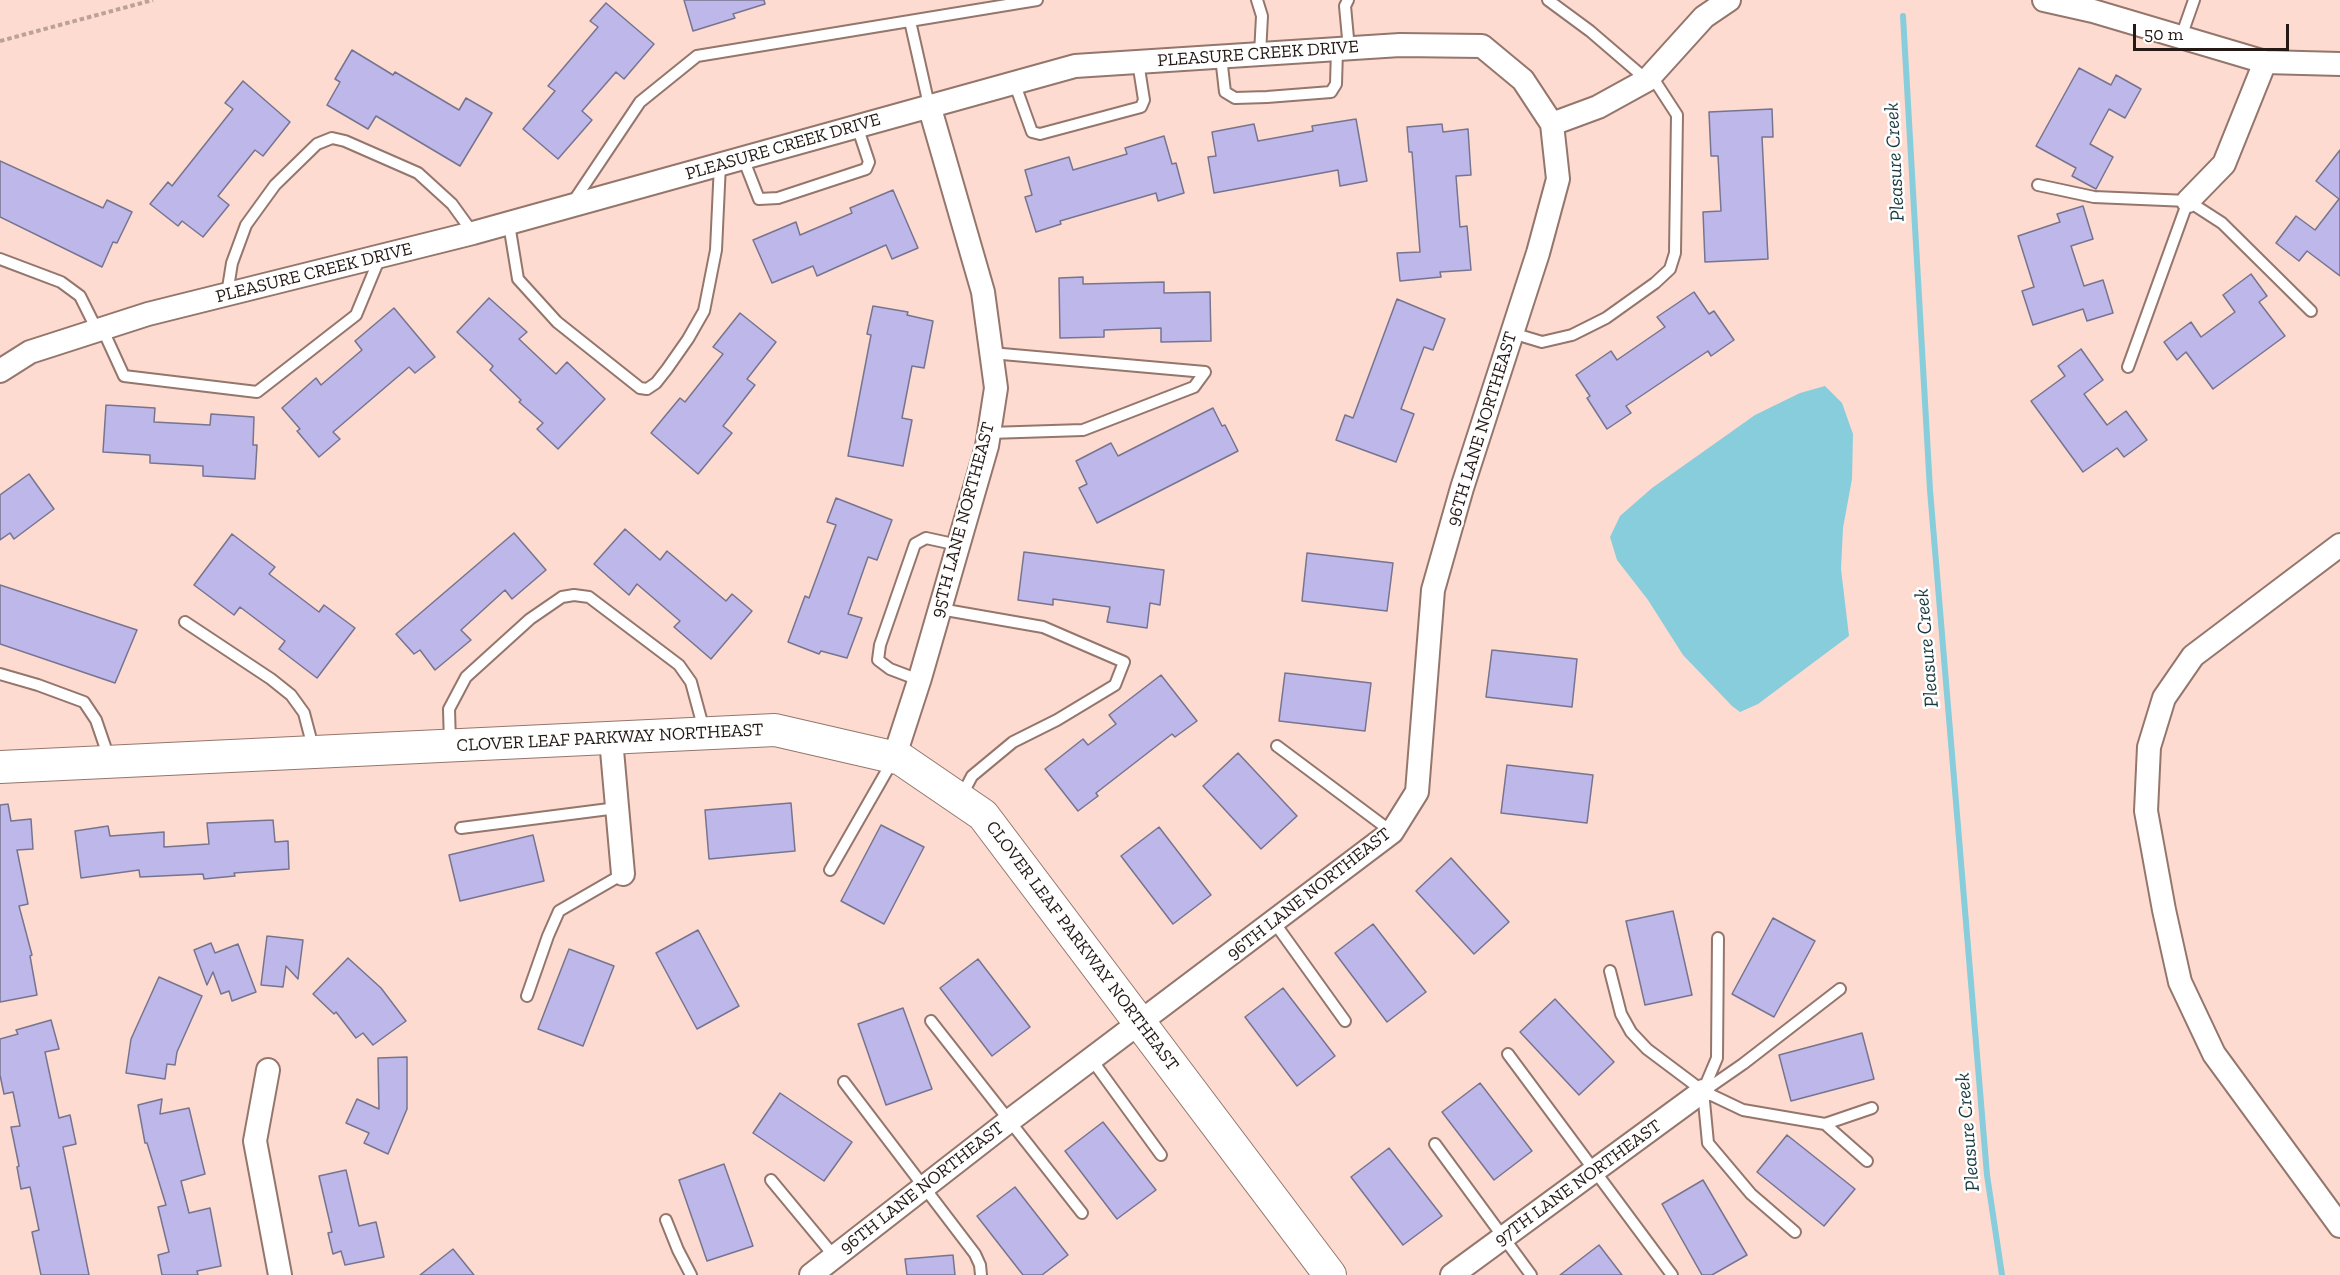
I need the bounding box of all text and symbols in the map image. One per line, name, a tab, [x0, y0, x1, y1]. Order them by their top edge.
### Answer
scale bar	[2136, 12, 2292, 50]
text: 50 m	[2144, 23, 2183, 45]
street label: PLEASURE CREEK DRIVE	[1157, 36, 1359, 72]
water label: Pleasure Creek	[1880, 102, 1910, 222]
street label: PLEASURE CREEK DRIVE	[683, 109, 883, 185]
street label: PLEASURE CREEK DRIVE	[214, 238, 414, 308]
street label: 96TH LANE NORTHEAST	[1442, 329, 1522, 529]
street label: 95TH LANE NORTHEAST	[926, 420, 1000, 620]
water label: Pleasure Creek	[1910, 588, 1944, 708]
street label: CLOVER LEAF PARKWAY NORTHEAST	[456, 719, 764, 757]
street label: CLOVER LEAF PARKWAY NORTHEAST	[981, 817, 1183, 1075]
street label: 96TH LANE NORTHEAST	[1223, 823, 1395, 965]
water label: Pleasure Creek	[1951, 1072, 1985, 1192]
street label: 97TH LANE NORTHEAST	[1490, 1115, 1666, 1251]
street label: 96TH LANE NORTHEAST	[836, 1117, 1008, 1259]

